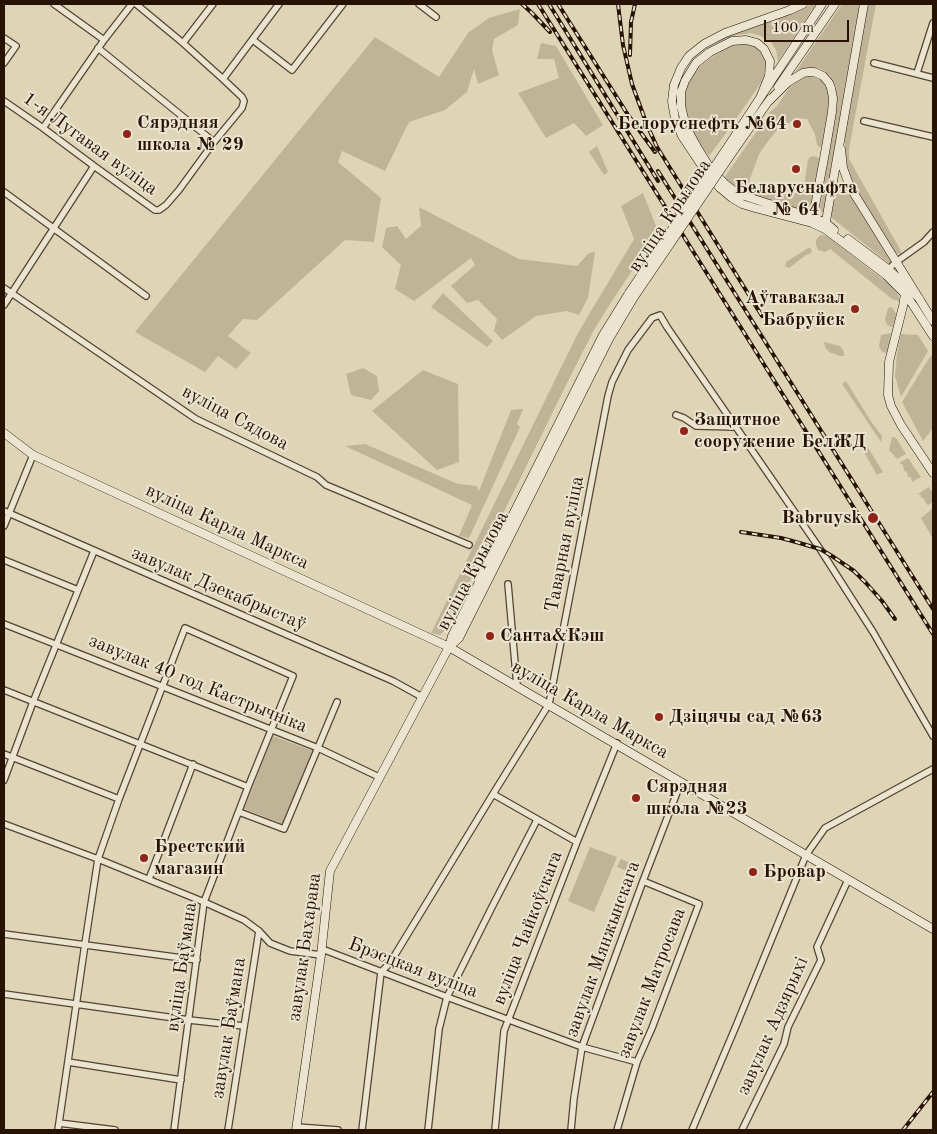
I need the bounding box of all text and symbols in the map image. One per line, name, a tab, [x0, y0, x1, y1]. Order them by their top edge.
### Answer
scale bar	[767, 10, 852, 42]
text: 100 m	[772, 21, 814, 36]
street label: 1-я Лугавая вуліца	[18, 87, 162, 201]
place label: Сярэдняя школа № 29	[137, 112, 244, 156]
place label: Белоруснефть №64	[617, 113, 787, 135]
marker: Белоруснефть №64	[791, 118, 803, 130]
marker: Сярэдняя школа № 29	[121, 128, 133, 140]
street label: вуліца Крылова	[624, 155, 716, 277]
marker: Беларуснафта № 64	[790, 163, 802, 175]
place label: Беларуснафта № 64	[734, 177, 858, 221]
place label: Аўтавакзал Бабруйск	[745, 287, 845, 331]
marker: Аўтавакзал Бабруйск	[849, 303, 861, 315]
street label: вуліца Сядова	[178, 380, 292, 456]
place label: Защитное сооружение БелЖД	[694, 409, 866, 453]
marker: Защитное сооружение БелЖД	[678, 425, 690, 437]
street label: Таварная вуліца	[541, 474, 589, 614]
street label: вуліца Карла Маркса	[142, 479, 312, 575]
place label: Babruysk	[781, 507, 862, 529]
street label: вуліца Крылова	[432, 508, 514, 634]
marker: Babruysk	[866, 511, 880, 525]
street label: завулак Дзекабрыстаў	[128, 542, 310, 636]
place label: Санта&Кэш	[500, 625, 605, 647]
street label: завулак 40 год Кастрычніка	[85, 630, 311, 738]
marker: Санта&Кэш	[484, 630, 496, 642]
street label: вуліца Карла Маркса	[507, 656, 673, 764]
place label: Дзіцячы сад №63	[669, 706, 822, 728]
marker: Дзіцячы сад №63	[653, 711, 665, 723]
place label: Сярэдняя школа №23	[646, 776, 747, 820]
marker: Сярэдняя школа №23	[630, 792, 642, 804]
place label: Брестский магазин	[154, 836, 245, 880]
street label: вуліца Чайкоўскага	[488, 848, 568, 1008]
marker: Брестский магазин	[138, 852, 150, 864]
street label: завулак Мянжынскага	[561, 858, 645, 1040]
place label: Бровар	[763, 861, 826, 883]
marker: Бровар	[747, 866, 759, 878]
street label: завулак Бахарава	[283, 871, 327, 1023]
street label: вуліца Баўмана	[162, 901, 202, 1033]
street label: завулак Матросава	[613, 905, 691, 1061]
street label: Брэсцкая вуліца	[345, 933, 481, 1003]
street label: завулак Адзярыхі	[732, 953, 814, 1099]
street label: завулак Баўмана	[207, 956, 251, 1100]

